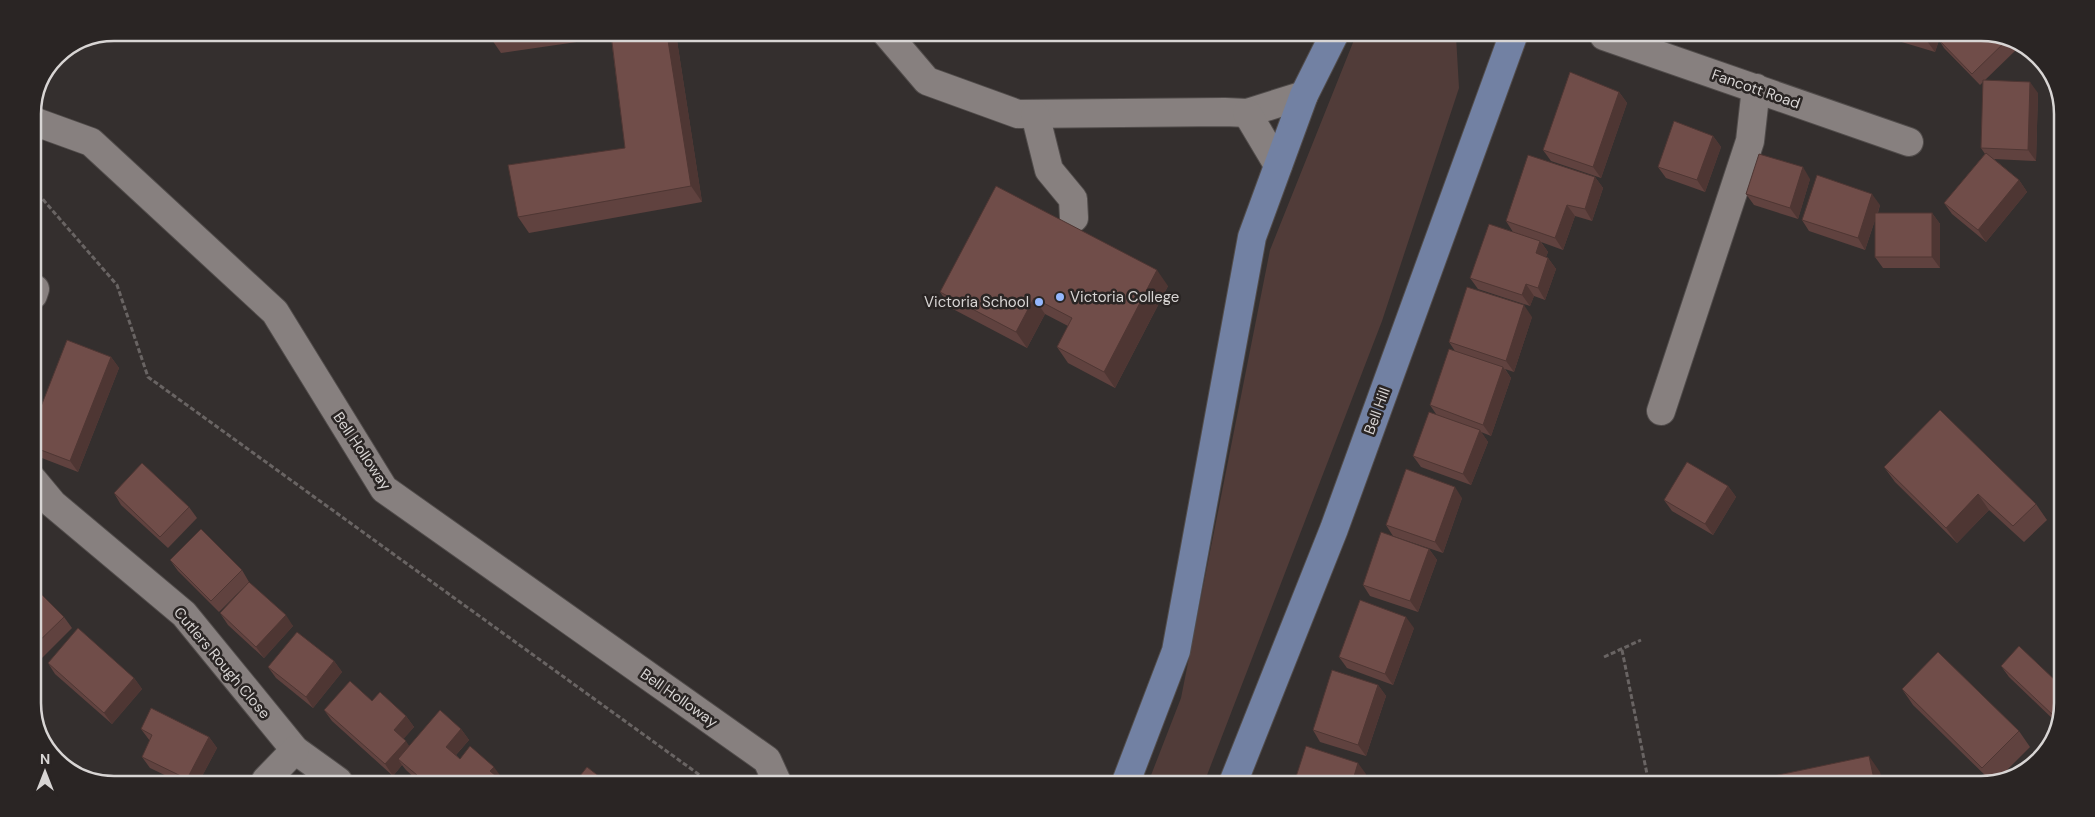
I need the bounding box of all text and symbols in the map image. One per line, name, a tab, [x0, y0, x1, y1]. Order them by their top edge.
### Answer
street label: Fancott Road	[1709, 65, 1803, 113]
place label: Victoria College	[1070, 287, 1179, 307]
marker: Victoria College	[1054, 291, 1066, 303]
place label: Victoria School	[924, 292, 1029, 312]
marker: Victoria School	[1033, 296, 1045, 308]
street label: Bell Hill	[1359, 385, 1395, 437]
street label: Bell Holloway	[329, 408, 396, 494]
street label: Cutlers Rough Close	[169, 603, 275, 723]
street label: Bell Holloway	[636, 664, 722, 732]
north arrow	[20, 747, 70, 797]
text: N	[40, 750, 50, 768]

